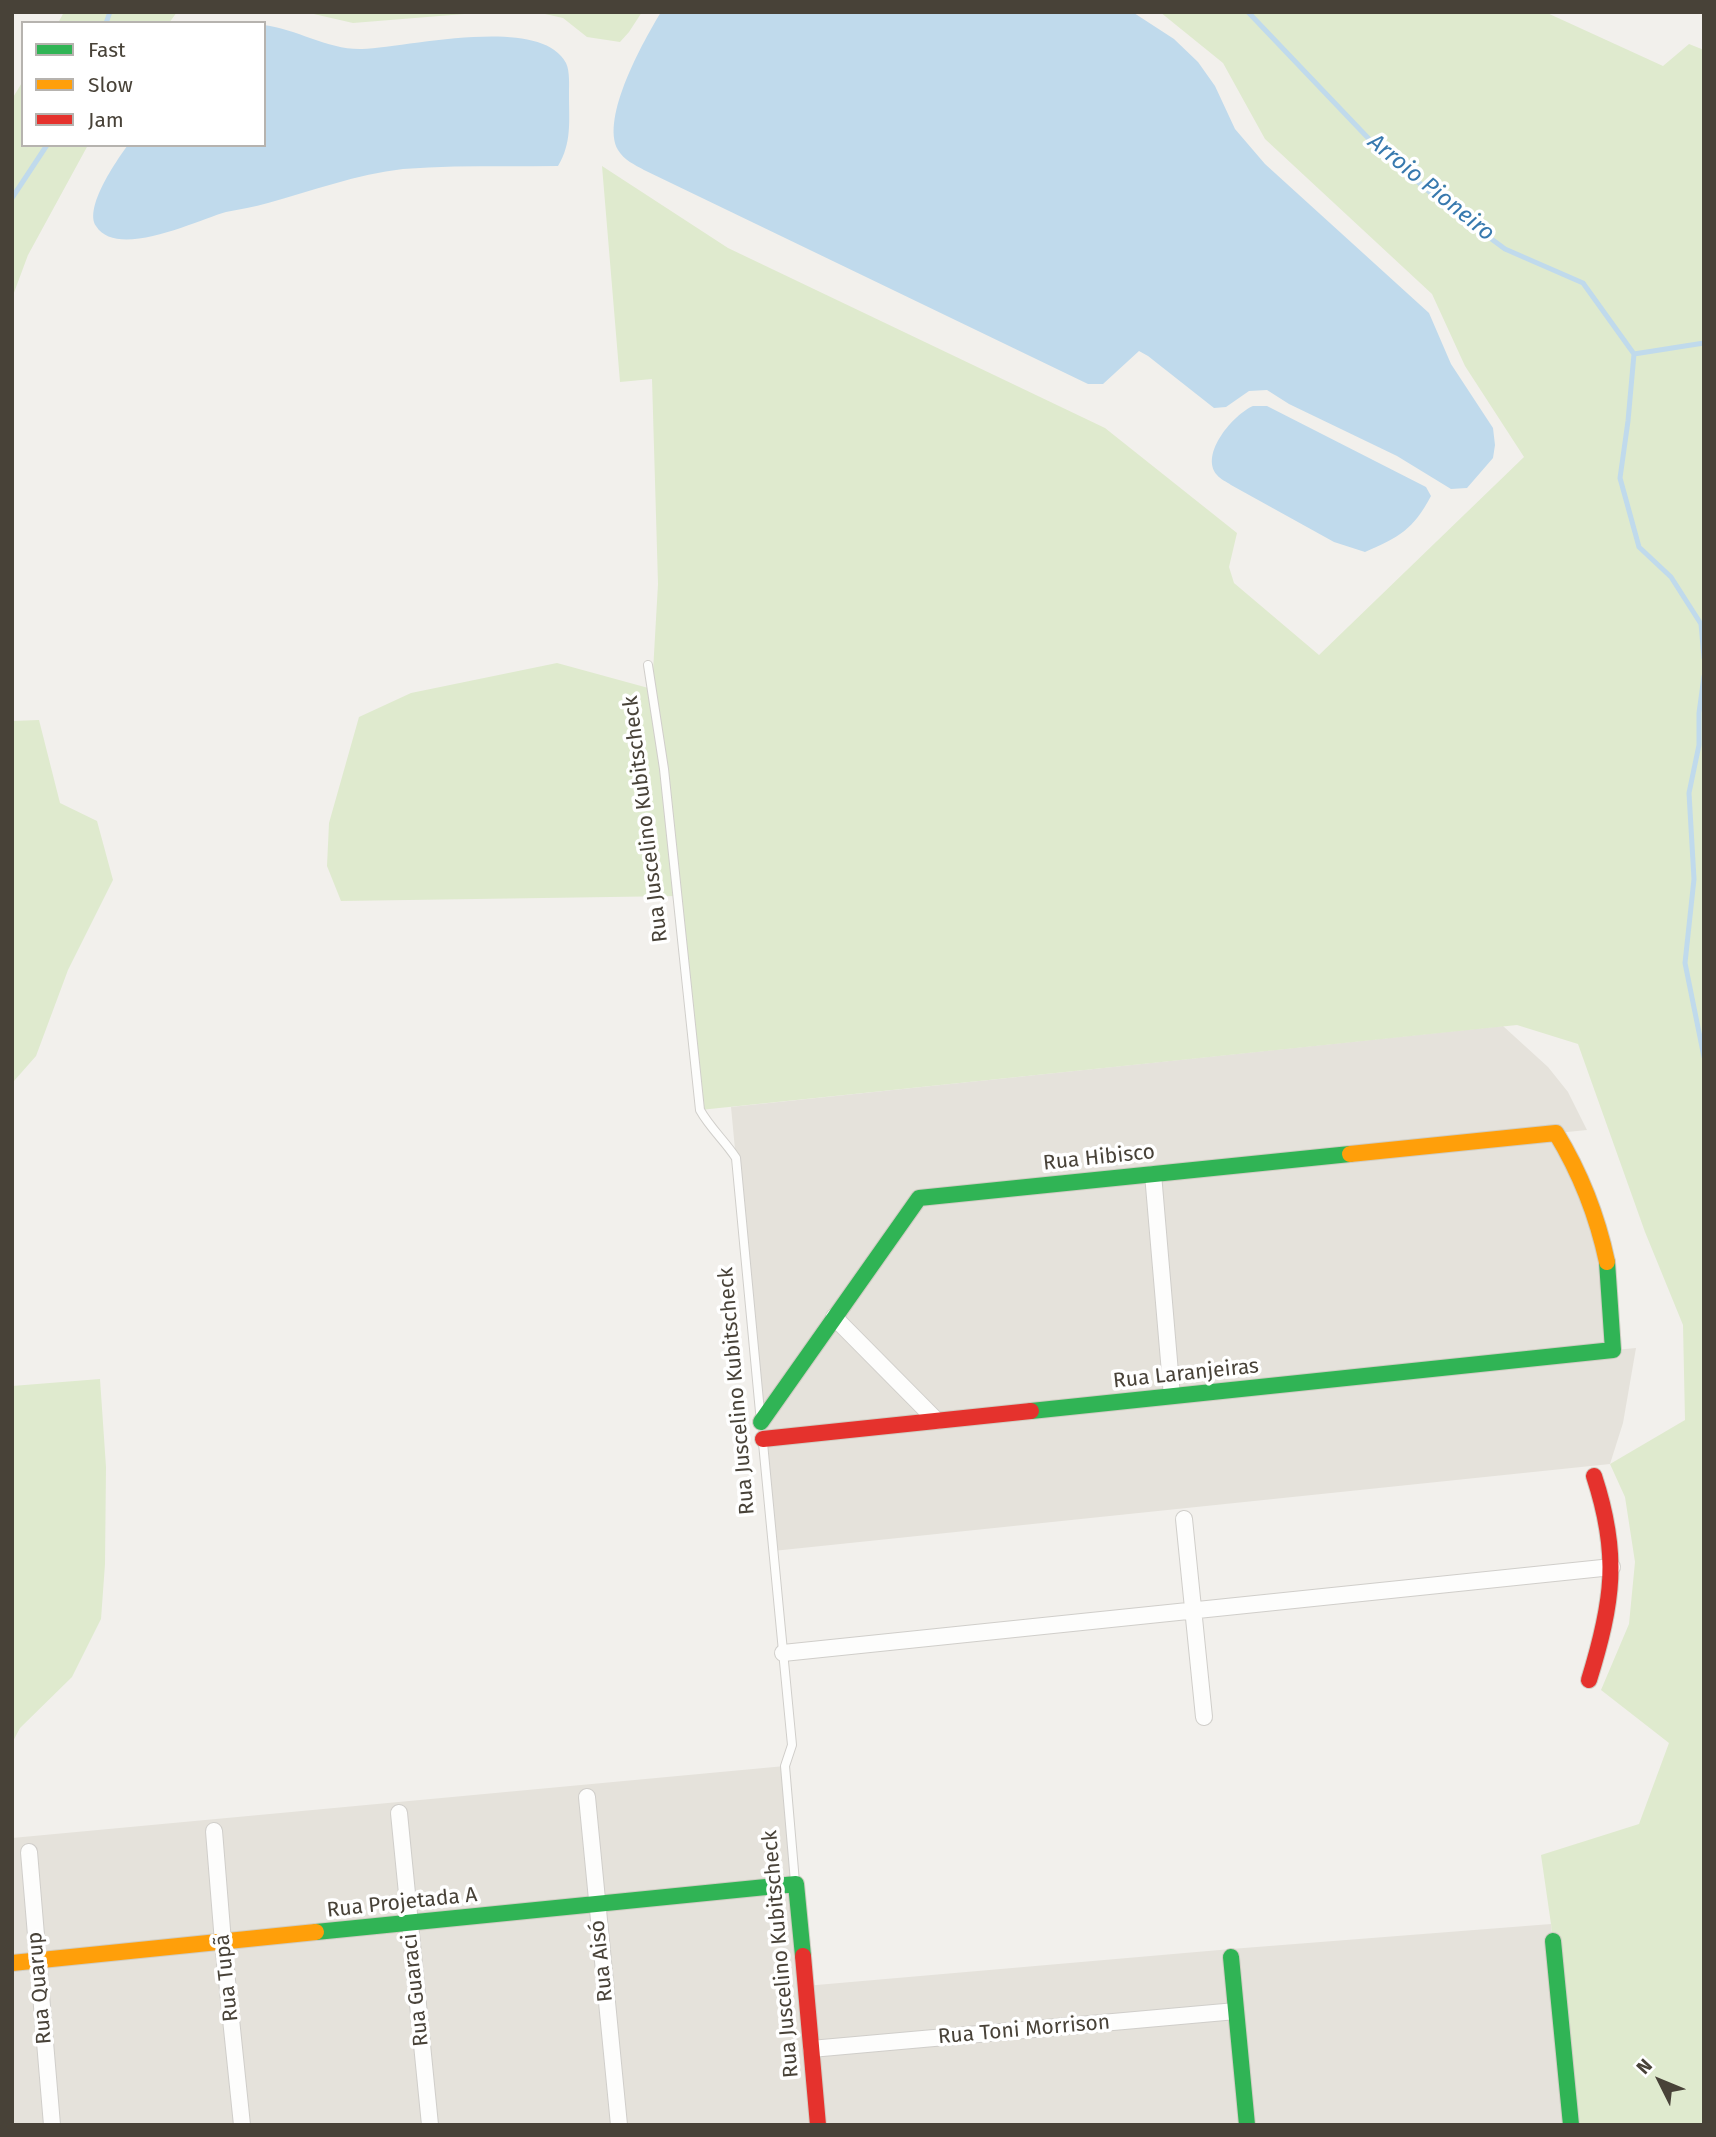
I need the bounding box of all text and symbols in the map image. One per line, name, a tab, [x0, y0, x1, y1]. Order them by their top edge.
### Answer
legend	[21, 21, 266, 147]
text: Fast	[88, 37, 126, 63]
text: Slow	[88, 72, 133, 98]
text: Jam	[88, 107, 124, 133]
water label: Arroio Pioneiro	[1362, 129, 1500, 247]
street label: Rua Juscelino Kubitscheck	[618, 694, 674, 944]
street label: Rua Hibisco	[1042, 1140, 1156, 1176]
street label: Rua Juscelino Kubitscheck	[714, 1266, 760, 1516]
street label: Rua Laranjeiras	[1112, 1354, 1260, 1394]
street label: Rua Juscelino Kubitscheck	[758, 1829, 804, 2079]
street label: Rua Projetada A	[325, 1883, 479, 1923]
street label: Rua Aisó	[585, 1919, 619, 2003]
street label: Rua Quarup	[23, 1931, 57, 2045]
street label: Rua Guaraci	[398, 1932, 434, 2048]
street label: Rua Tupã	[210, 1933, 244, 2023]
street label: Rua Toni Morrison	[937, 2010, 1111, 2050]
north arrow	[1625, 2046, 1695, 2116]
text: N	[1632, 2054, 1657, 2079]

